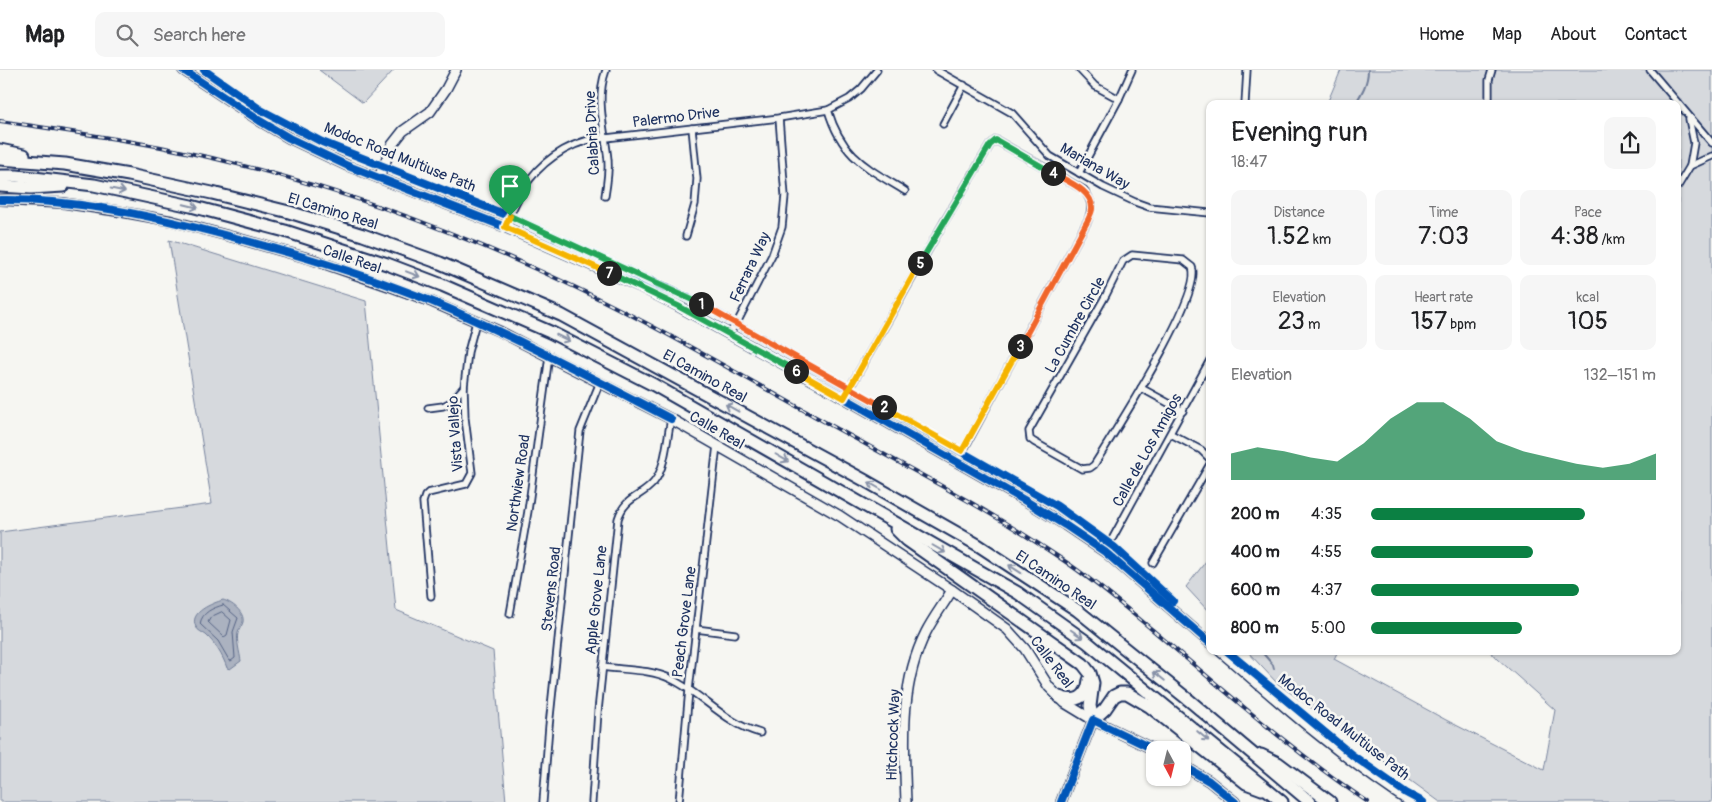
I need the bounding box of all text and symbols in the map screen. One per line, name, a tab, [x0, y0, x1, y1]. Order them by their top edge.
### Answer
search box	[95, 12, 445, 57]
text: Map	[25, 20, 65, 49]
icon: search	[113, 21, 141, 49]
text: Search here	[153, 23, 246, 47]
text: Home	[1419, 23, 1464, 46]
text: Map	[1492, 23, 1522, 46]
text: About	[1550, 23, 1596, 46]
text: Contact	[1624, 23, 1687, 46]
street label: Calabria Drive	[581, 90, 604, 176]
street label: Palermo Drive	[631, 103, 721, 132]
text: Evening run	[1231, 115, 1368, 150]
button: share	[1604, 117, 1656, 169]
street label: Modoc Road Multiuse Path	[321, 118, 478, 197]
street label: Mariana Way	[1057, 139, 1133, 194]
text: 18:47	[1231, 152, 1267, 172]
pin: 4	[1040, 160, 1066, 186]
pin	[489, 165, 531, 216]
text: 4	[1049, 165, 1058, 182]
icon: arrive	[496, 172, 524, 200]
one-way arrow	[109, 186, 125, 195]
street label: El Camino Real	[285, 189, 380, 234]
one-way arrow	[183, 202, 199, 211]
text: Distance	[1274, 204, 1325, 221]
text: Time	[1429, 204, 1458, 221]
text: Pace	[1574, 204, 1602, 221]
text: 1.52	[1267, 221, 1310, 252]
text: 7:03	[1418, 221, 1469, 252]
text: 4:38	[1551, 221, 1599, 252]
street label: Ferrara Way	[726, 228, 775, 305]
text: km	[1310, 231, 1331, 248]
text: /km	[1599, 231, 1625, 248]
street label: Calle Real	[320, 241, 384, 278]
pin: 5	[908, 250, 932, 276]
text: 5	[917, 255, 924, 272]
pin: 7	[596, 260, 622, 286]
text: 7	[606, 265, 613, 282]
one-way arrow	[405, 270, 421, 279]
street label: La Cumbre Circle	[1041, 273, 1110, 377]
text: Elevation	[1272, 289, 1326, 306]
text: Heart rate	[1414, 289, 1473, 306]
text: kcal	[1576, 289, 1599, 306]
pin: 1	[688, 292, 714, 316]
text: 1	[699, 296, 704, 313]
text: 23	[1278, 306, 1305, 337]
text: 157	[1411, 306, 1447, 337]
text: 105	[1568, 306, 1608, 337]
text: m	[1305, 316, 1321, 333]
text: bpm	[1447, 316, 1476, 333]
one-way arrow	[555, 334, 570, 343]
pin: 3	[1008, 334, 1032, 358]
text: 3	[1017, 338, 1024, 355]
street label: El Camino Real	[659, 345, 750, 407]
pin: 6	[784, 358, 808, 384]
text: 6	[792, 363, 801, 380]
text: Elevation	[1231, 365, 1292, 385]
text: 132–151 m	[1584, 365, 1656, 385]
street label: Calle de Los Amigos	[1108, 390, 1187, 510]
pin: 2	[872, 394, 896, 420]
street label: Vista Vallejo	[443, 395, 468, 473]
text: 2	[881, 399, 888, 416]
one-way arrow	[725, 403, 740, 413]
street label: Calle Real	[686, 407, 748, 454]
street label: Northview Road	[502, 433, 535, 533]
one-way arrow	[774, 454, 788, 464]
one-way arrow	[867, 481, 882, 491]
text: 200 m	[1231, 504, 1279, 524]
text: 4:35	[1311, 504, 1342, 524]
text: 400 m	[1231, 542, 1280, 562]
text: 4:55	[1311, 542, 1342, 562]
street label: Apple Grove Lane	[581, 544, 612, 655]
one-way arrow	[932, 544, 946, 554]
street label: Stevens Road	[538, 546, 565, 632]
street label: El Camino Real	[1012, 546, 1100, 614]
one-way arrow	[1008, 564, 1022, 574]
street label: Peach Grove Lane	[668, 565, 701, 679]
text: 600 m	[1231, 580, 1280, 600]
text: 4:37	[1311, 580, 1342, 600]
text: 800 m	[1231, 618, 1279, 638]
text: 5:00	[1311, 618, 1346, 638]
one-way arrow	[1070, 629, 1084, 639]
street label: Calle Real	[1026, 632, 1077, 692]
street label: Modoc Road Multiuse Path	[1274, 670, 1413, 785]
one-way arrow	[1153, 671, 1166, 682]
street label: Hitchcock Way	[882, 688, 905, 781]
one-way arrow	[1197, 731, 1210, 742]
north arrow	[1146, 741, 1191, 786]
map controls	[1146, 741, 1191, 786]

